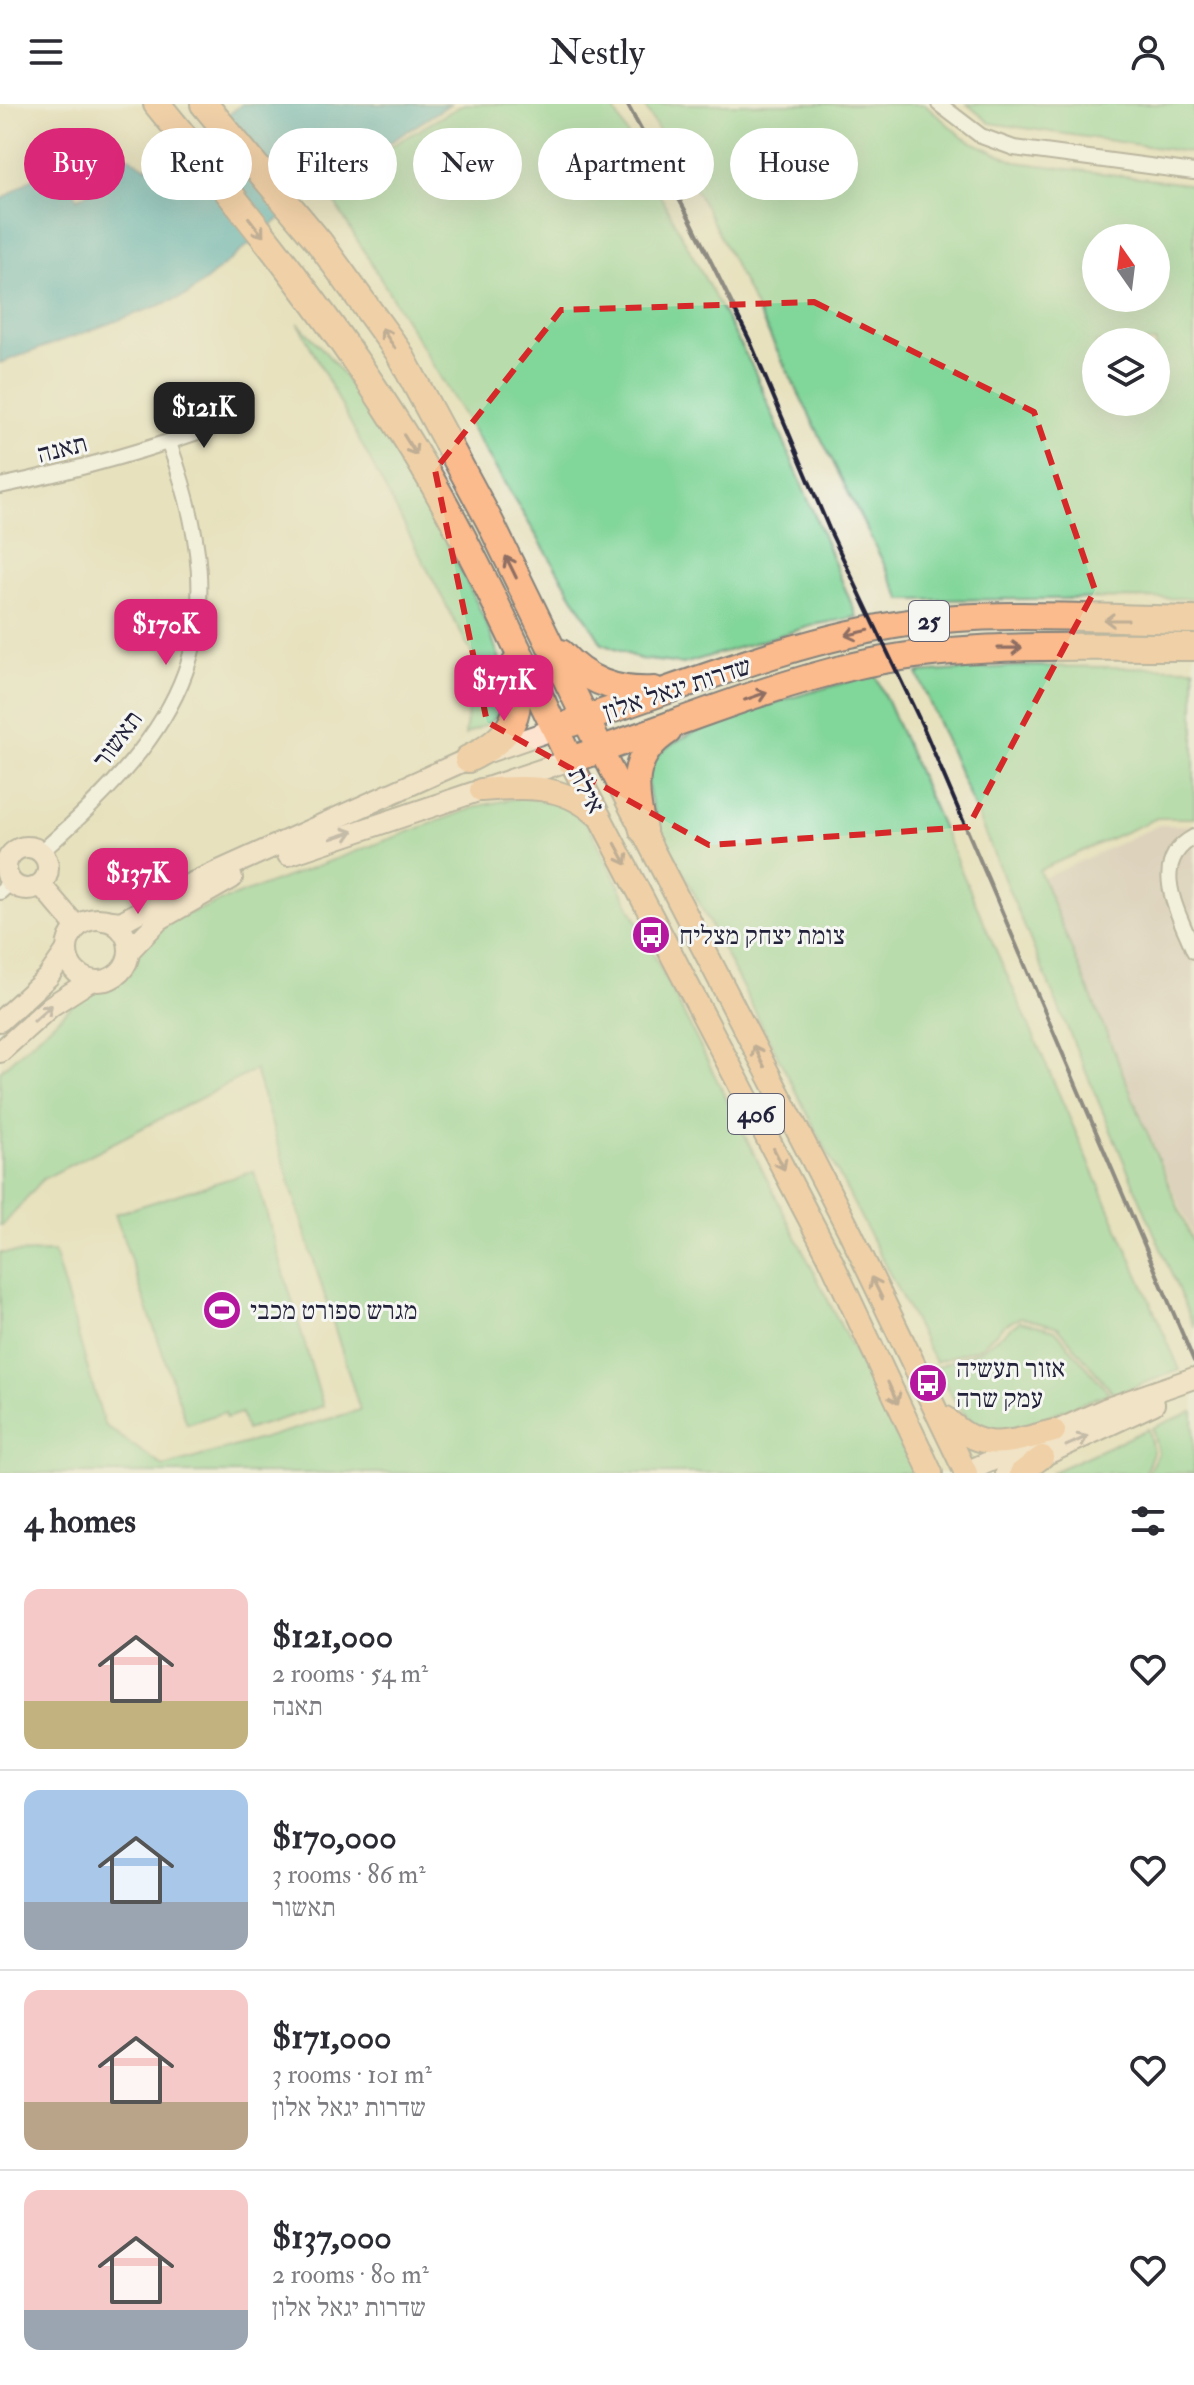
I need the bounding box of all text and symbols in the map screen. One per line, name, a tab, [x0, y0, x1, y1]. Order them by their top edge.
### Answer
icon: menu	[24, 30, 68, 74]
text: Nestly	[549, 30, 645, 75]
icon: person	[1126, 30, 1170, 74]
chip: Buy	[24, 128, 125, 200]
chip: Rent	[141, 128, 252, 200]
chip: Filters	[268, 128, 397, 200]
chip: New	[413, 128, 522, 200]
chip: Apartment	[538, 128, 714, 200]
chip: House	[730, 128, 858, 200]
one-way arrow	[247, 216, 264, 237]
north arrow	[1082, 224, 1170, 312]
map controls	[1082, 224, 1170, 416]
one-way arrow	[380, 327, 397, 349]
button: layers	[1082, 328, 1170, 416]
pin: $121K	[148, 382, 260, 450]
text: $121K	[172, 392, 236, 424]
street label: תאנה	[34, 427, 91, 471]
one-way arrow	[402, 433, 418, 456]
one-way arrow	[503, 555, 519, 579]
pin: $170K	[110, 599, 222, 667]
road number: 25	[909, 601, 949, 641]
text: $170K	[132, 609, 200, 641]
one-way arrow	[1103, 612, 1130, 627]
one-way arrow	[845, 626, 871, 641]
one-way arrow	[996, 640, 1023, 656]
street label: שדרות יגאל אלון	[599, 650, 755, 728]
pin: $171K	[448, 655, 560, 723]
text: $171K	[472, 665, 536, 697]
one-way arrow	[743, 688, 768, 703]
street label: תאשור	[86, 704, 150, 775]
street label: אילת	[561, 762, 612, 819]
one-way arrow	[329, 827, 354, 842]
one-way arrow	[613, 841, 629, 865]
pin: $137K	[82, 848, 194, 916]
text: $137K	[106, 858, 170, 890]
bus stop icon: צומת יצחק מצליח	[630, 914, 672, 956]
place label: צומת יצחק מצליח	[679, 920, 845, 952]
one-way arrow	[32, 1005, 52, 1023]
one-way arrow	[751, 1045, 767, 1068]
road number: 406	[728, 1094, 784, 1134]
one-way arrow	[771, 1147, 787, 1171]
one-way arrow	[869, 1276, 885, 1300]
sports icon: מגרש ספורט מכבי	[201, 1289, 243, 1331]
place label: מגרש ספורט מכבי	[250, 1295, 418, 1327]
place label: אזור תעשיה עמק שרה	[956, 1353, 1065, 1415]
bus stop icon: אזור תעשיה עמק שרה	[907, 1362, 949, 1404]
one-way arrow	[886, 1380, 901, 1404]
one-way arrow	[1065, 1433, 1089, 1448]
icon: filters	[1126, 1499, 1170, 1543]
text: 4 homes	[24, 1500, 136, 1543]
text: $121,000	[272, 1615, 393, 1658]
icon: home	[88, 1621, 184, 1717]
icon: heart	[1126, 1647, 1170, 1691]
text: 2 rooms · 54 m²	[272, 1658, 428, 1690]
text: תאנה	[272, 1691, 323, 1723]
text: $170,000	[272, 1816, 397, 1859]
icon: home	[88, 1822, 184, 1918]
icon: heart	[1126, 1848, 1170, 1892]
text: 3 rooms · 86 m²	[272, 1859, 426, 1891]
text: תאשור	[272, 1892, 336, 1924]
text: $171,000	[272, 2016, 392, 2059]
icon: home	[88, 2022, 184, 2118]
icon: heart	[1126, 2048, 1170, 2092]
text: 3 rooms · 101 m²	[272, 2059, 432, 2091]
text: שדרות יגאל אלון	[272, 2092, 426, 2124]
text: $137,000	[272, 2216, 392, 2259]
icon: home	[88, 2222, 184, 2318]
icon: heart	[1126, 2248, 1170, 2292]
text: 2 rooms · 80 m²	[272, 2259, 429, 2291]
text: שדרות יגאל אלון	[272, 2292, 426, 2324]

